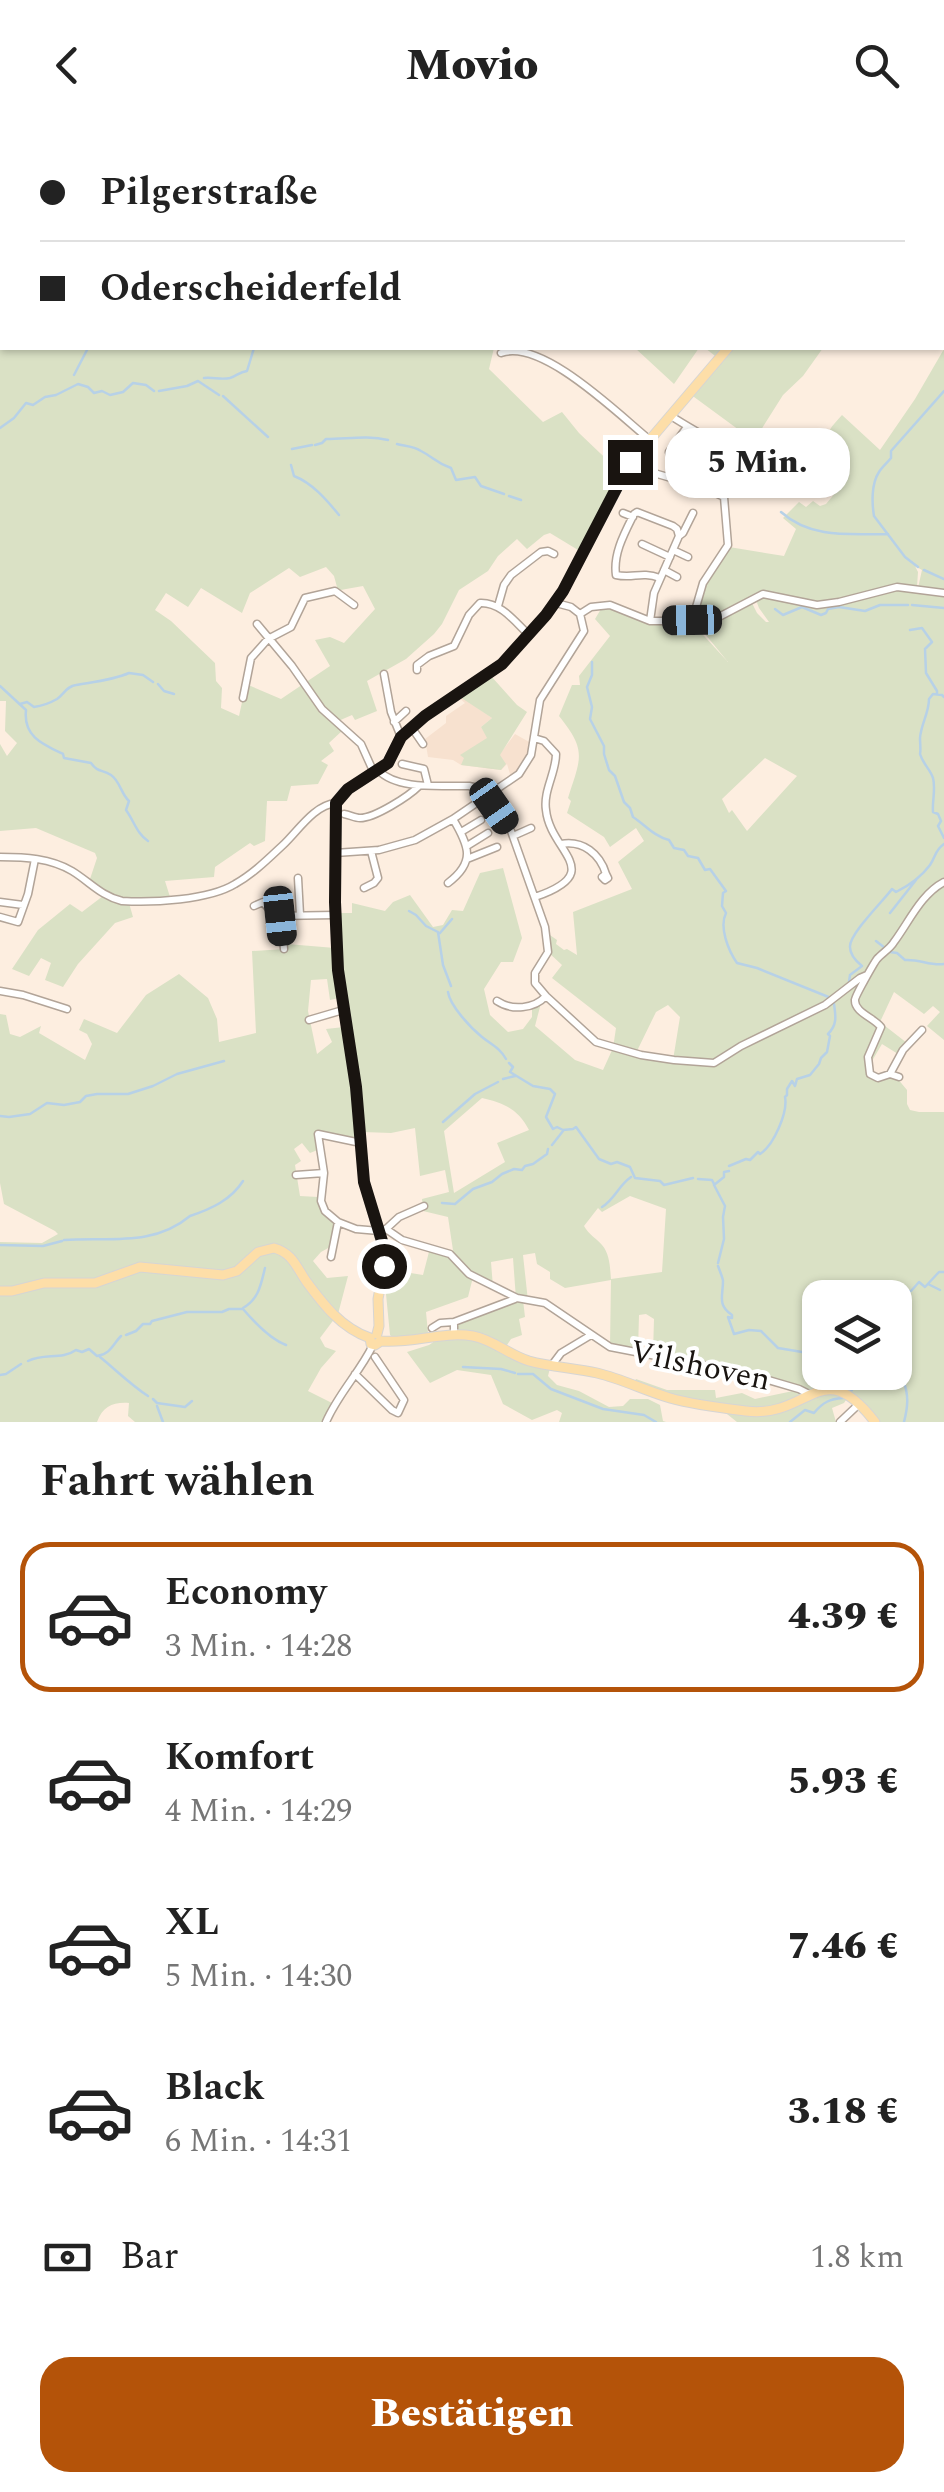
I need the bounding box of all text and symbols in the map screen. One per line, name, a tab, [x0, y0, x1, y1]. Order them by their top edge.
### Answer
text: Movio	[406, 31, 538, 100]
icon: back	[40, 38, 95, 93]
icon: search	[849, 38, 904, 93]
text: Pilgerstraße	[100, 164, 318, 222]
text: Oderscheiderfeld	[100, 260, 402, 318]
callout: 5 Min.	[665, 427, 850, 497]
text: 5 Min.	[707, 438, 808, 487]
route end	[608, 440, 653, 485]
car	[662, 604, 722, 636]
car	[465, 773, 523, 839]
car	[262, 885, 298, 947]
route start	[362, 1244, 407, 1289]
map controls	[802, 1280, 912, 1390]
button: layers	[802, 1280, 912, 1390]
street label: Vilshoven	[625, 1327, 775, 1405]
text: Fahrt wählen	[40, 1447, 315, 1516]
text: Economy	[165, 1564, 326, 1622]
icon: car	[45, 1572, 135, 1662]
text: 4.39 €	[788, 1588, 899, 1646]
text: 3 Min. · 14:28	[165, 1622, 352, 1671]
text: Komfort	[165, 1729, 314, 1787]
icon: car	[45, 1737, 135, 1827]
text: 5.93 €	[788, 1753, 899, 1811]
text: 4 Min. · 14:29	[165, 1787, 352, 1836]
text: XL	[165, 1894, 219, 1952]
icon: car	[45, 1902, 135, 1992]
text: 7.46 €	[788, 1918, 899, 1976]
text: 5 Min. · 14:30	[165, 1952, 352, 2001]
text: Black	[165, 2059, 265, 2117]
icon: car	[45, 2067, 135, 2157]
text: 3.18 €	[788, 2083, 899, 2141]
text: 6 Min. · 14:31	[165, 2117, 352, 2166]
text: Bar	[120, 2228, 179, 2286]
icon: cash	[40, 2230, 95, 2285]
text: 1.8 km	[811, 2233, 904, 2282]
button: Bestätigen	[40, 2357, 904, 2472]

